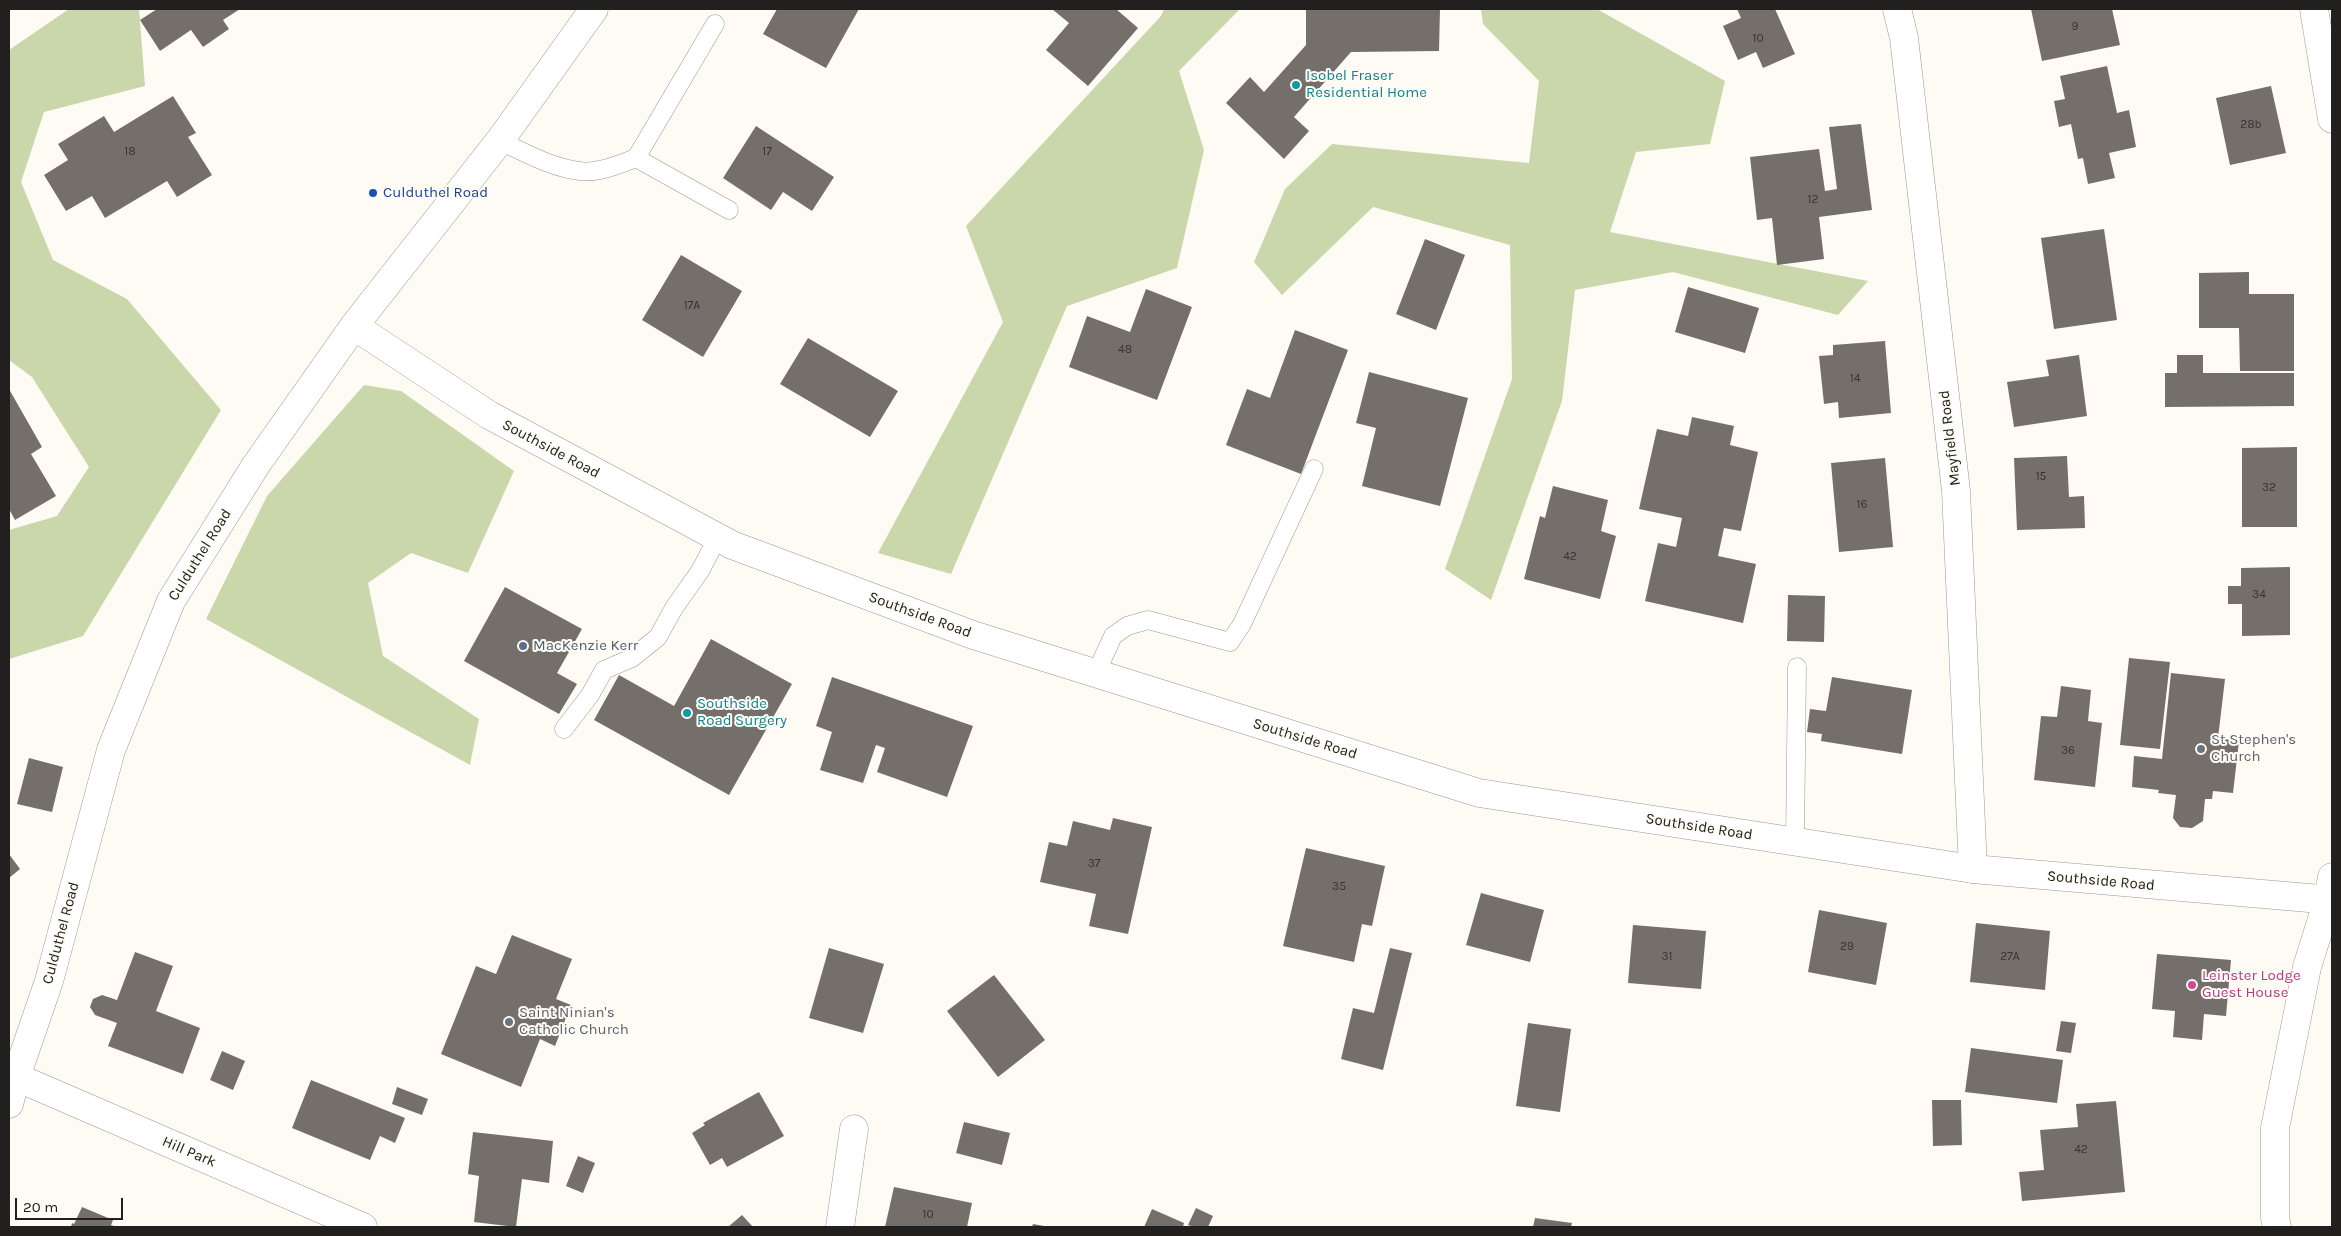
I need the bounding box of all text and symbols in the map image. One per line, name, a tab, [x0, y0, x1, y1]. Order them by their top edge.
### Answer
house number: 9	[2072, 20, 2078, 34]
house number: 10	[1752, 32, 1764, 46]
place label: Isobel Fraser Residential Home	[1306, 67, 1427, 102]
marker: Isobel Fraser Residential Home	[1290, 79, 1302, 91]
house number: 28b	[2240, 118, 2262, 132]
house number: 18	[124, 145, 136, 159]
house number: 17	[762, 145, 772, 159]
place label: Culduthel Road	[383, 184, 488, 202]
marker: Culduthel Road	[367, 187, 379, 199]
house number: 12	[1808, 193, 1818, 207]
house number: 17A	[684, 299, 700, 313]
house number: 48	[1118, 343, 1132, 357]
house number: 14	[1850, 372, 1860, 386]
street label: Mayfield Road	[1935, 389, 1965, 487]
street label: Southside Road	[499, 416, 603, 482]
house number: 15	[2036, 470, 2046, 484]
house number: 32	[2262, 481, 2276, 495]
house number: 16	[1857, 498, 1867, 512]
street label: Culduthel Road	[165, 506, 235, 604]
house number: 42	[1563, 550, 1577, 564]
street label: Southside Road	[866, 588, 974, 642]
house number: 34	[2252, 588, 2266, 602]
place label: MacKenzie Kerr	[533, 637, 638, 655]
marker: MacKenzie Kerr	[517, 640, 529, 652]
place label: Southside Road Surgery	[697, 695, 787, 730]
marker: Southside Road Surgery	[681, 707, 693, 719]
street label: Southside Road	[1251, 715, 1359, 763]
place label: St Stephen's Church	[2211, 731, 2296, 766]
marker: St Stephen's Church	[2195, 743, 2207, 755]
house number: 36	[2061, 744, 2075, 758]
street label: Southside Road	[1644, 810, 1754, 844]
house number: 37	[1088, 857, 1100, 871]
street label: Southside Road	[2046, 867, 2156, 895]
street label: Culduthel Road	[39, 880, 83, 986]
house number: 35	[1332, 880, 1346, 894]
house number: 29	[1840, 940, 1854, 954]
house number: 31	[1661, 950, 1673, 964]
house number: 27A	[2000, 950, 2020, 964]
place label: Leinster Lodge Guest House	[2202, 967, 2301, 1002]
marker: Leinster Lodge Guest House	[2186, 979, 2198, 991]
place label: Saint Ninian's Catholic Church	[519, 1004, 629, 1039]
marker: Saint Ninian's Catholic Church	[503, 1016, 515, 1028]
street label: Hill Park	[159, 1133, 219, 1171]
house number: 42	[2074, 1143, 2088, 1157]
scale bar	[18, 1188, 125, 1220]
text: 20 m	[23, 1198, 58, 1216]
house number: 10	[922, 1208, 934, 1222]

